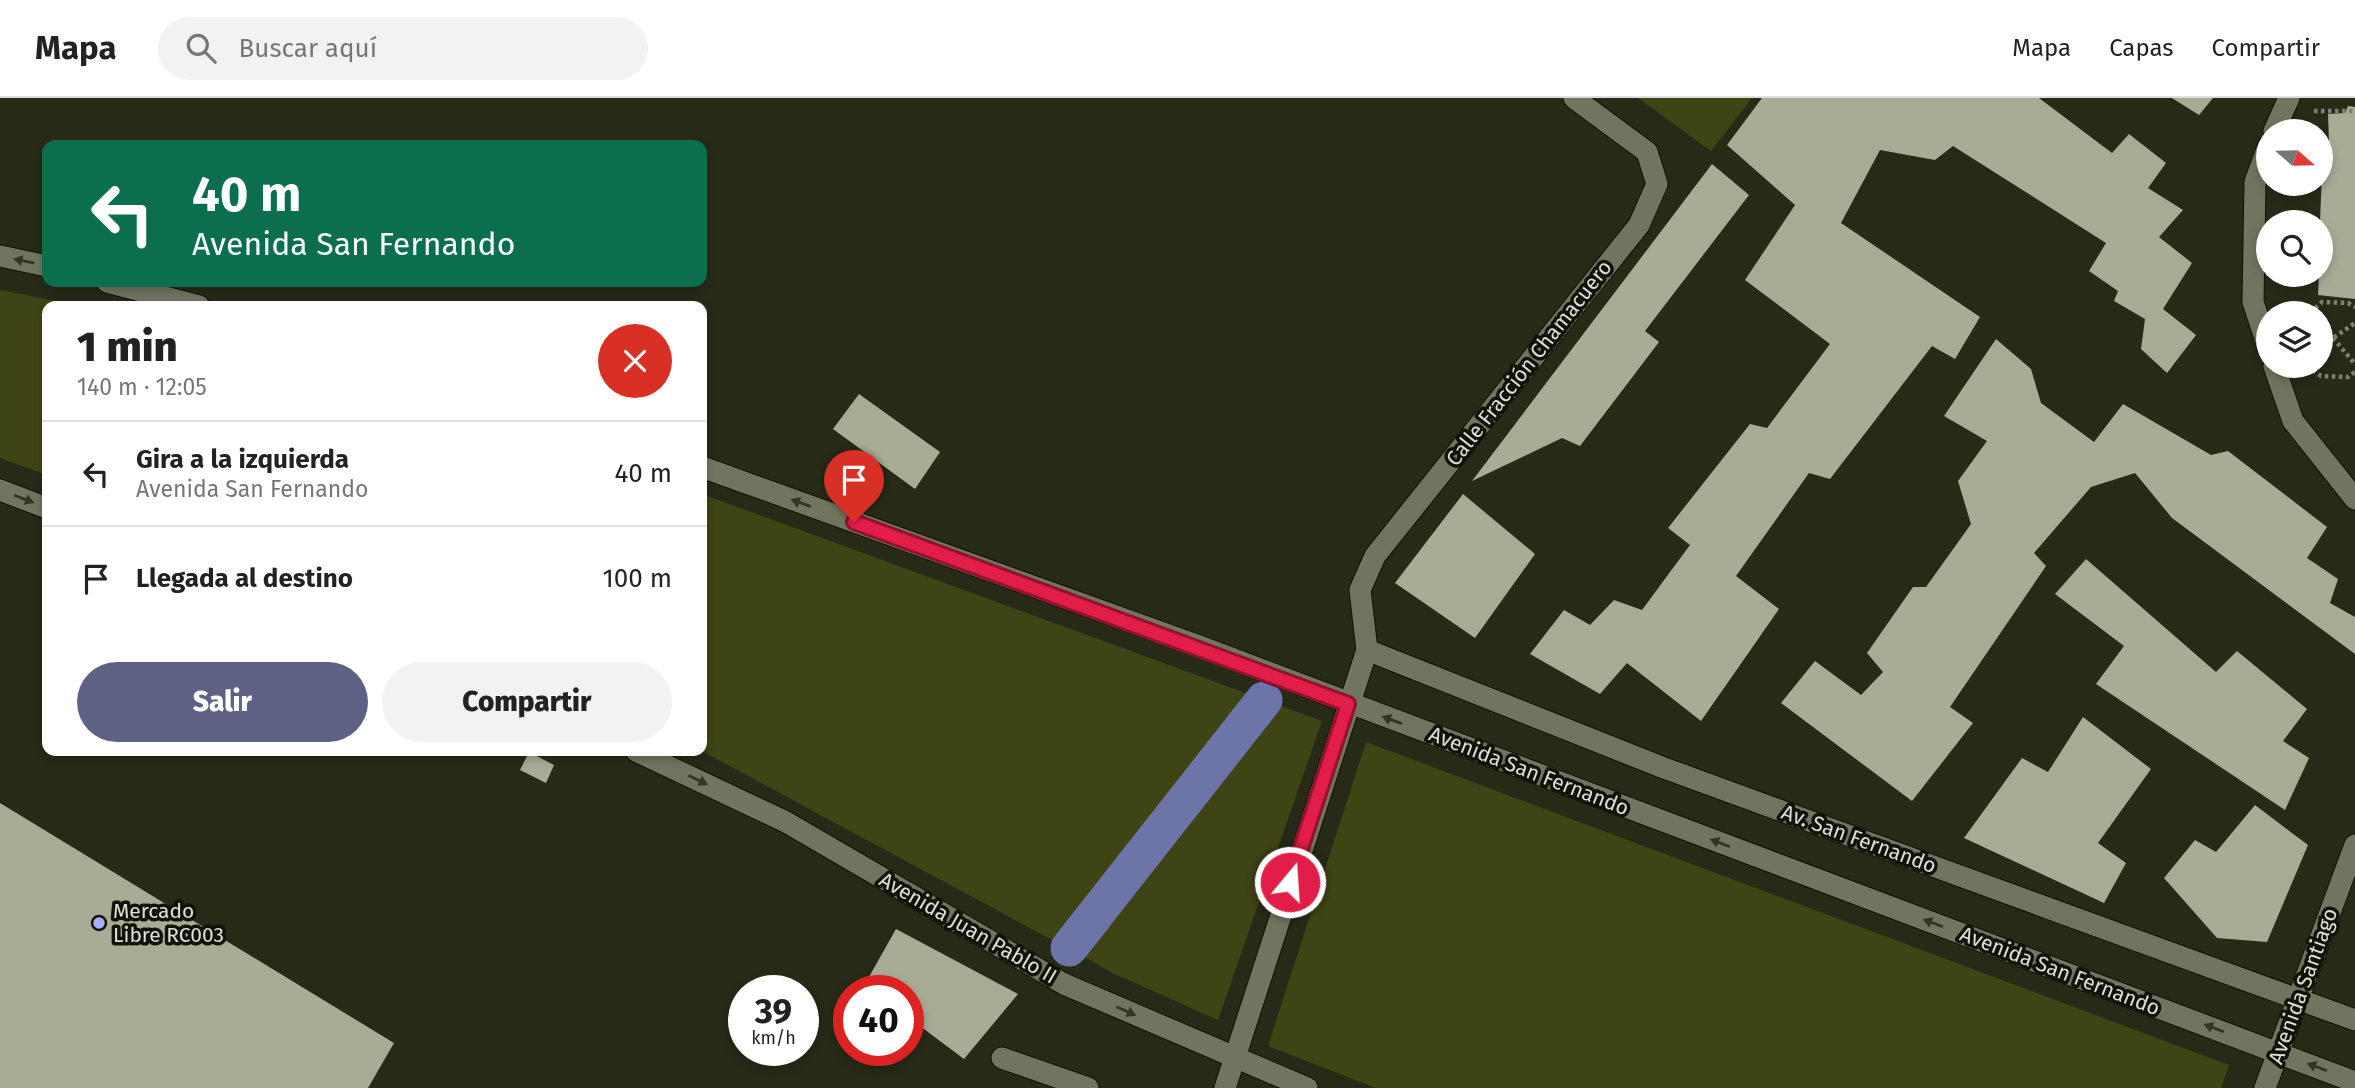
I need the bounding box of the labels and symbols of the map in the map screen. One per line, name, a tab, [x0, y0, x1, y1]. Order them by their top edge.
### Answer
north arrow	[2256, 119, 2333, 196]
one-way arrow	[13, 255, 35, 266]
street label: Calle Fracción Chamacuero	[1441, 255, 1617, 471]
pin	[824, 450, 884, 522]
one-way arrow	[13, 494, 34, 505]
one-way arrow	[791, 497, 812, 508]
one-way arrow	[1381, 714, 1402, 725]
street label: Avenida San Fernando	[1425, 721, 1633, 821]
one-way arrow	[688, 775, 708, 786]
street label: Av. San Fernando	[1778, 799, 1940, 879]
one-way arrow	[1709, 837, 1730, 848]
position arrow	[1253, 845, 1327, 919]
street label: Avenida Juan Pablo II	[875, 867, 1061, 989]
place label: Mercado Libre RC003	[113, 898, 224, 948]
street label: Avenida Santiago	[2263, 904, 2343, 1068]
marker: Mercado Libre RC003	[91, 915, 107, 931]
one-way arrow	[1922, 917, 1943, 928]
street label: Avenida San Fernando	[1956, 921, 2164, 1021]
speed limit sign: 40	[833, 975, 924, 1066]
one-way arrow	[1116, 1006, 1137, 1017]
one-way arrow	[2204, 1023, 2225, 1034]
one-way arrow	[2306, 1061, 2327, 1072]

